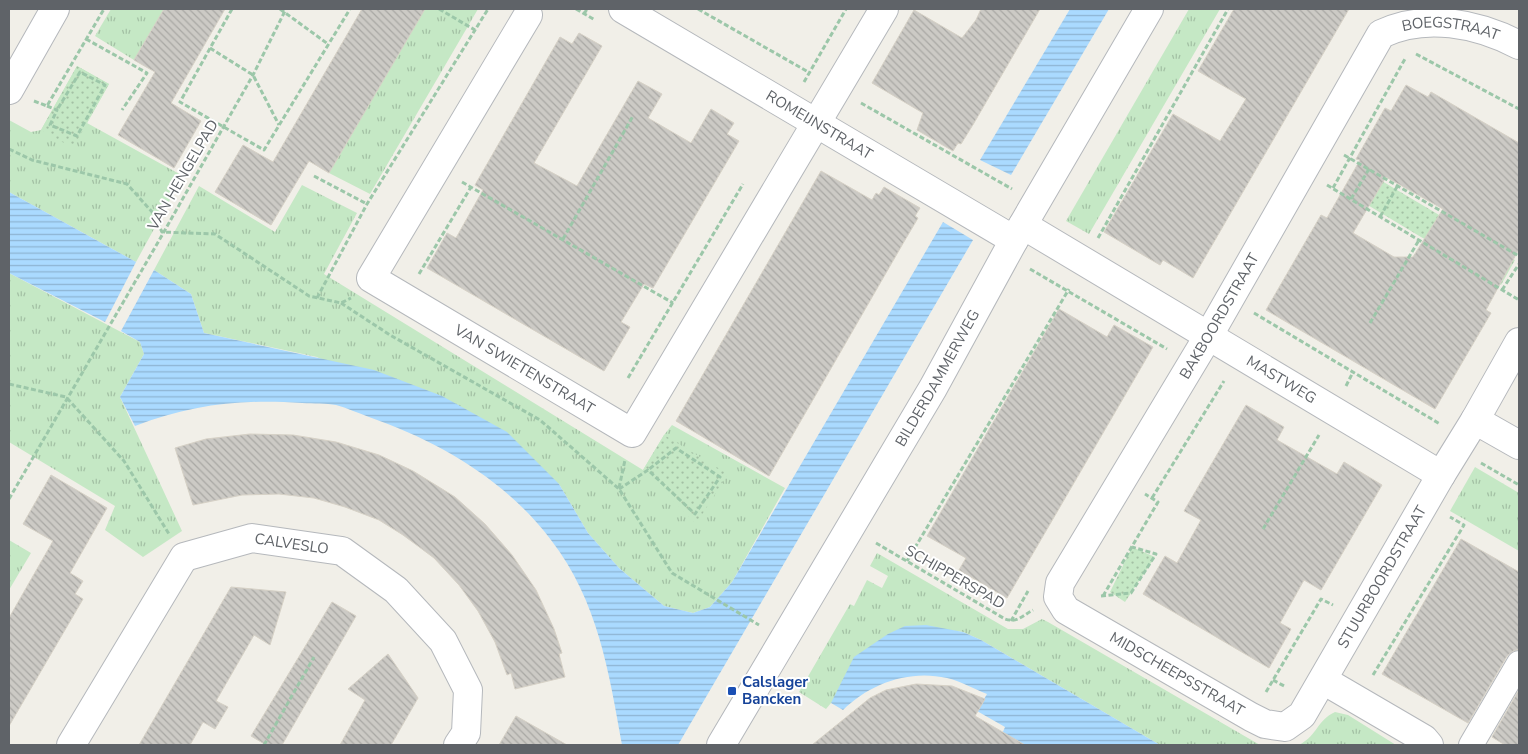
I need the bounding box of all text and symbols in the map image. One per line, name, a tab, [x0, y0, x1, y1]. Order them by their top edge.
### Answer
street label: BOEGSTRAAT	[1400, 12, 1502, 45]
street label: ROMEIJNSTRAAT	[762, 86, 876, 164]
street label: VAN HENGELPAD	[143, 116, 223, 235]
street label: BAKBOORDSTRAAT	[1175, 250, 1264, 383]
street label: BILDERDAMMERWEG	[891, 306, 984, 450]
street label: VAN SWIETENSTRAAT	[450, 319, 599, 419]
street label: MASTWEG	[1243, 351, 1320, 408]
street label: STUURBOORDSTRAAT	[1333, 502, 1431, 652]
street label: CALVESLO	[253, 528, 330, 559]
street label: SCHIPPERSPAD	[901, 540, 1009, 614]
street label: MIDSCHEEPSSTRAAT	[1106, 627, 1248, 721]
place label: Calslager Bancken	[742, 672, 808, 709]
marker: Calslager Bancken	[726, 685, 738, 697]

